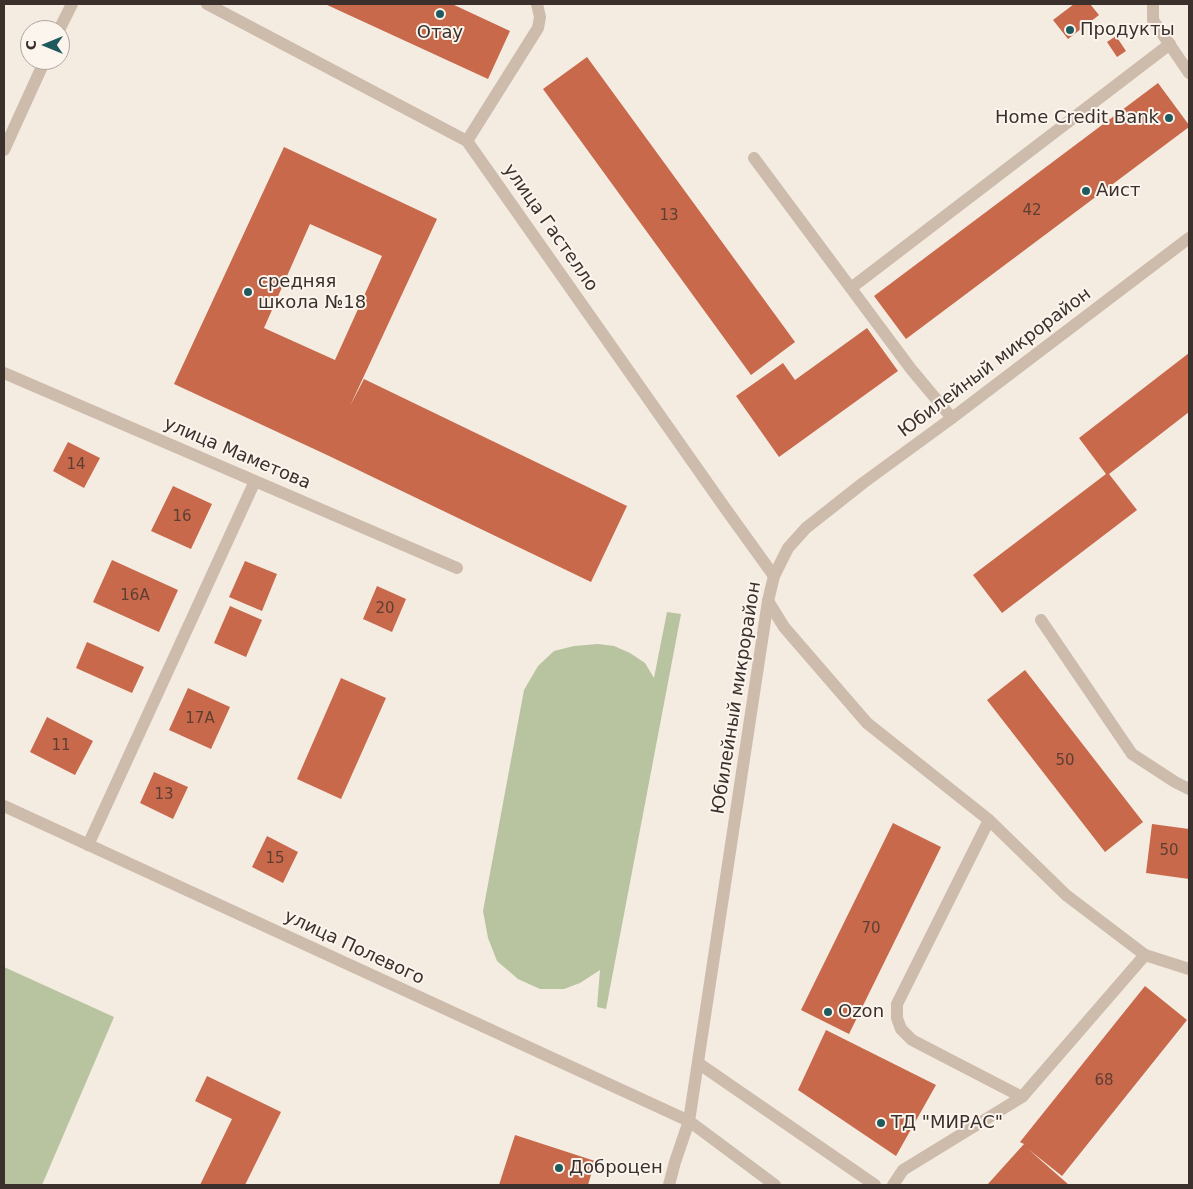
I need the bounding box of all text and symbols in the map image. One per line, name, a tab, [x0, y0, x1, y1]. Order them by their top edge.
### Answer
marker: Отау	[434, 8, 446, 20]
place label: Продукты	[1080, 19, 1175, 41]
north arrow	[20, 20, 70, 70]
place label: Отау	[417, 22, 463, 44]
marker: Продукты	[1064, 24, 1076, 36]
text: С	[23, 40, 39, 50]
place label: Home Credit Bank	[995, 107, 1159, 129]
marker: Home Credit Bank	[1163, 112, 1175, 124]
street label: улица Гастелло	[498, 160, 602, 296]
place label: Аист	[1096, 180, 1140, 202]
marker: Аист	[1080, 185, 1092, 197]
house number: 42	[1022, 202, 1042, 220]
house number: 13	[659, 207, 679, 225]
place label: средняя школа №18	[258, 271, 366, 314]
street label: Юбилейный микрорайон	[894, 284, 1096, 442]
marker: средняя школа №18	[242, 286, 254, 298]
street label: улица Маметова	[160, 413, 314, 495]
house number: 14	[66, 456, 86, 474]
house number: 16	[172, 508, 192, 526]
street label: Юбилейный микрорайон	[708, 580, 766, 816]
house number: 16А	[120, 587, 150, 605]
house number: 20	[375, 600, 395, 618]
house number: 17А	[185, 710, 215, 728]
house number: 11	[51, 737, 71, 755]
house number: 50	[1055, 752, 1075, 770]
house number: 13	[154, 786, 174, 804]
house number: 50	[1159, 842, 1179, 860]
house number: 15	[265, 850, 285, 868]
street label: улица Полевого	[281, 906, 427, 990]
house number: 70	[861, 920, 881, 938]
place label: Ozon	[838, 1001, 884, 1023]
marker: Ozon	[822, 1006, 834, 1018]
house number: 68	[1094, 1072, 1114, 1090]
place label: ТД "МИРАС"	[891, 1112, 1003, 1134]
marker: ТД "МИРАС"	[875, 1117, 887, 1129]
place label: Доброцен	[569, 1157, 663, 1179]
marker: Доброцен	[553, 1162, 565, 1174]

